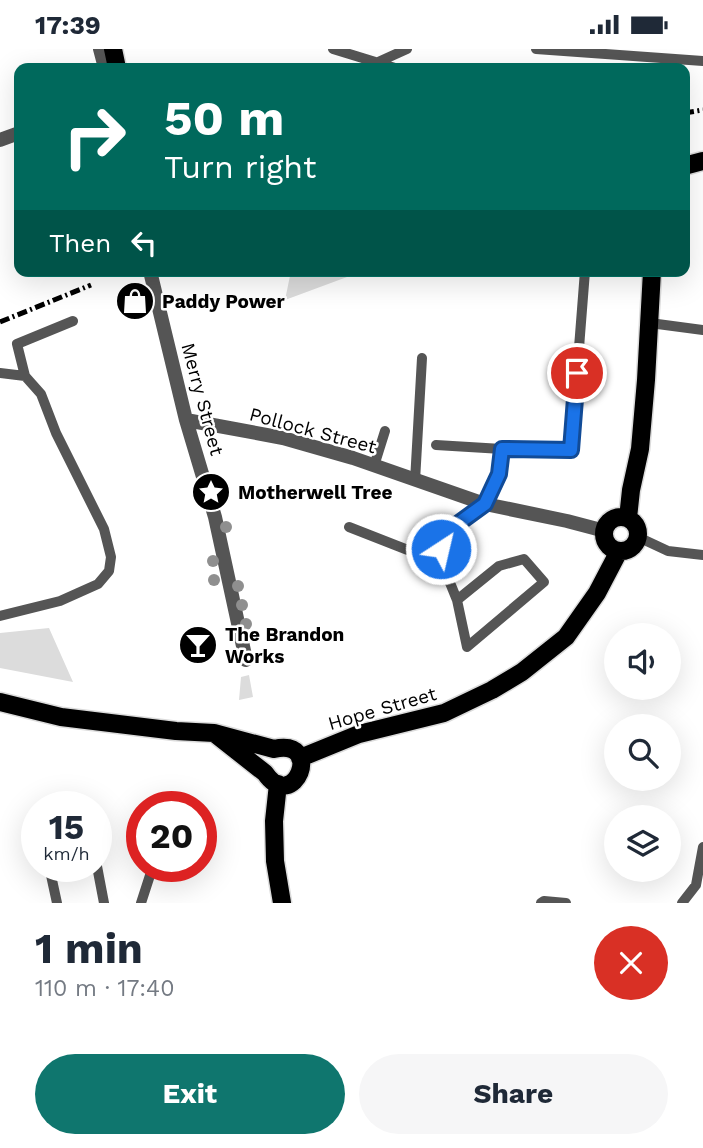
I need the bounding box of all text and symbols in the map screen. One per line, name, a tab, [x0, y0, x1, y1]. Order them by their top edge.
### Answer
text: 17:39	[35, 10, 101, 40]
text: 50 m	[164, 89, 284, 147]
icon: right	[49, 91, 140, 182]
text: Turn right	[164, 148, 316, 186]
icon: left	[125, 224, 163, 262]
text: Then	[49, 228, 111, 258]
shop icon: Paddy Power	[114, 280, 156, 322]
place label: Paddy Power	[162, 290, 286, 313]
street label: Merry Street	[176, 340, 229, 458]
pin	[547, 343, 607, 403]
icon: arrive	[558, 354, 596, 392]
street label: Pollock Street	[247, 402, 379, 458]
place icon: Motherwell Tree	[190, 471, 232, 513]
place label: Motherwell Tree	[238, 481, 392, 504]
position arrow	[404, 512, 478, 586]
place label: The Brandon Works	[225, 623, 344, 668]
map controls	[604, 623, 681, 882]
button: sound	[604, 623, 681, 700]
bar icon: The Brandon Works	[177, 624, 219, 666]
street label: Hope Street	[325, 682, 439, 735]
button: search	[604, 714, 681, 791]
speed limit sign: 20	[126, 791, 217, 882]
button: layers	[604, 805, 681, 882]
text: 15	[49, 806, 84, 848]
text: km/h	[43, 843, 90, 864]
text: 1 min	[35, 924, 143, 973]
button: close	[594, 926, 668, 1000]
text: 110 m · 17:40	[35, 975, 174, 1002]
button: Exit	[35, 1054, 345, 1134]
button: Share	[359, 1054, 668, 1134]

